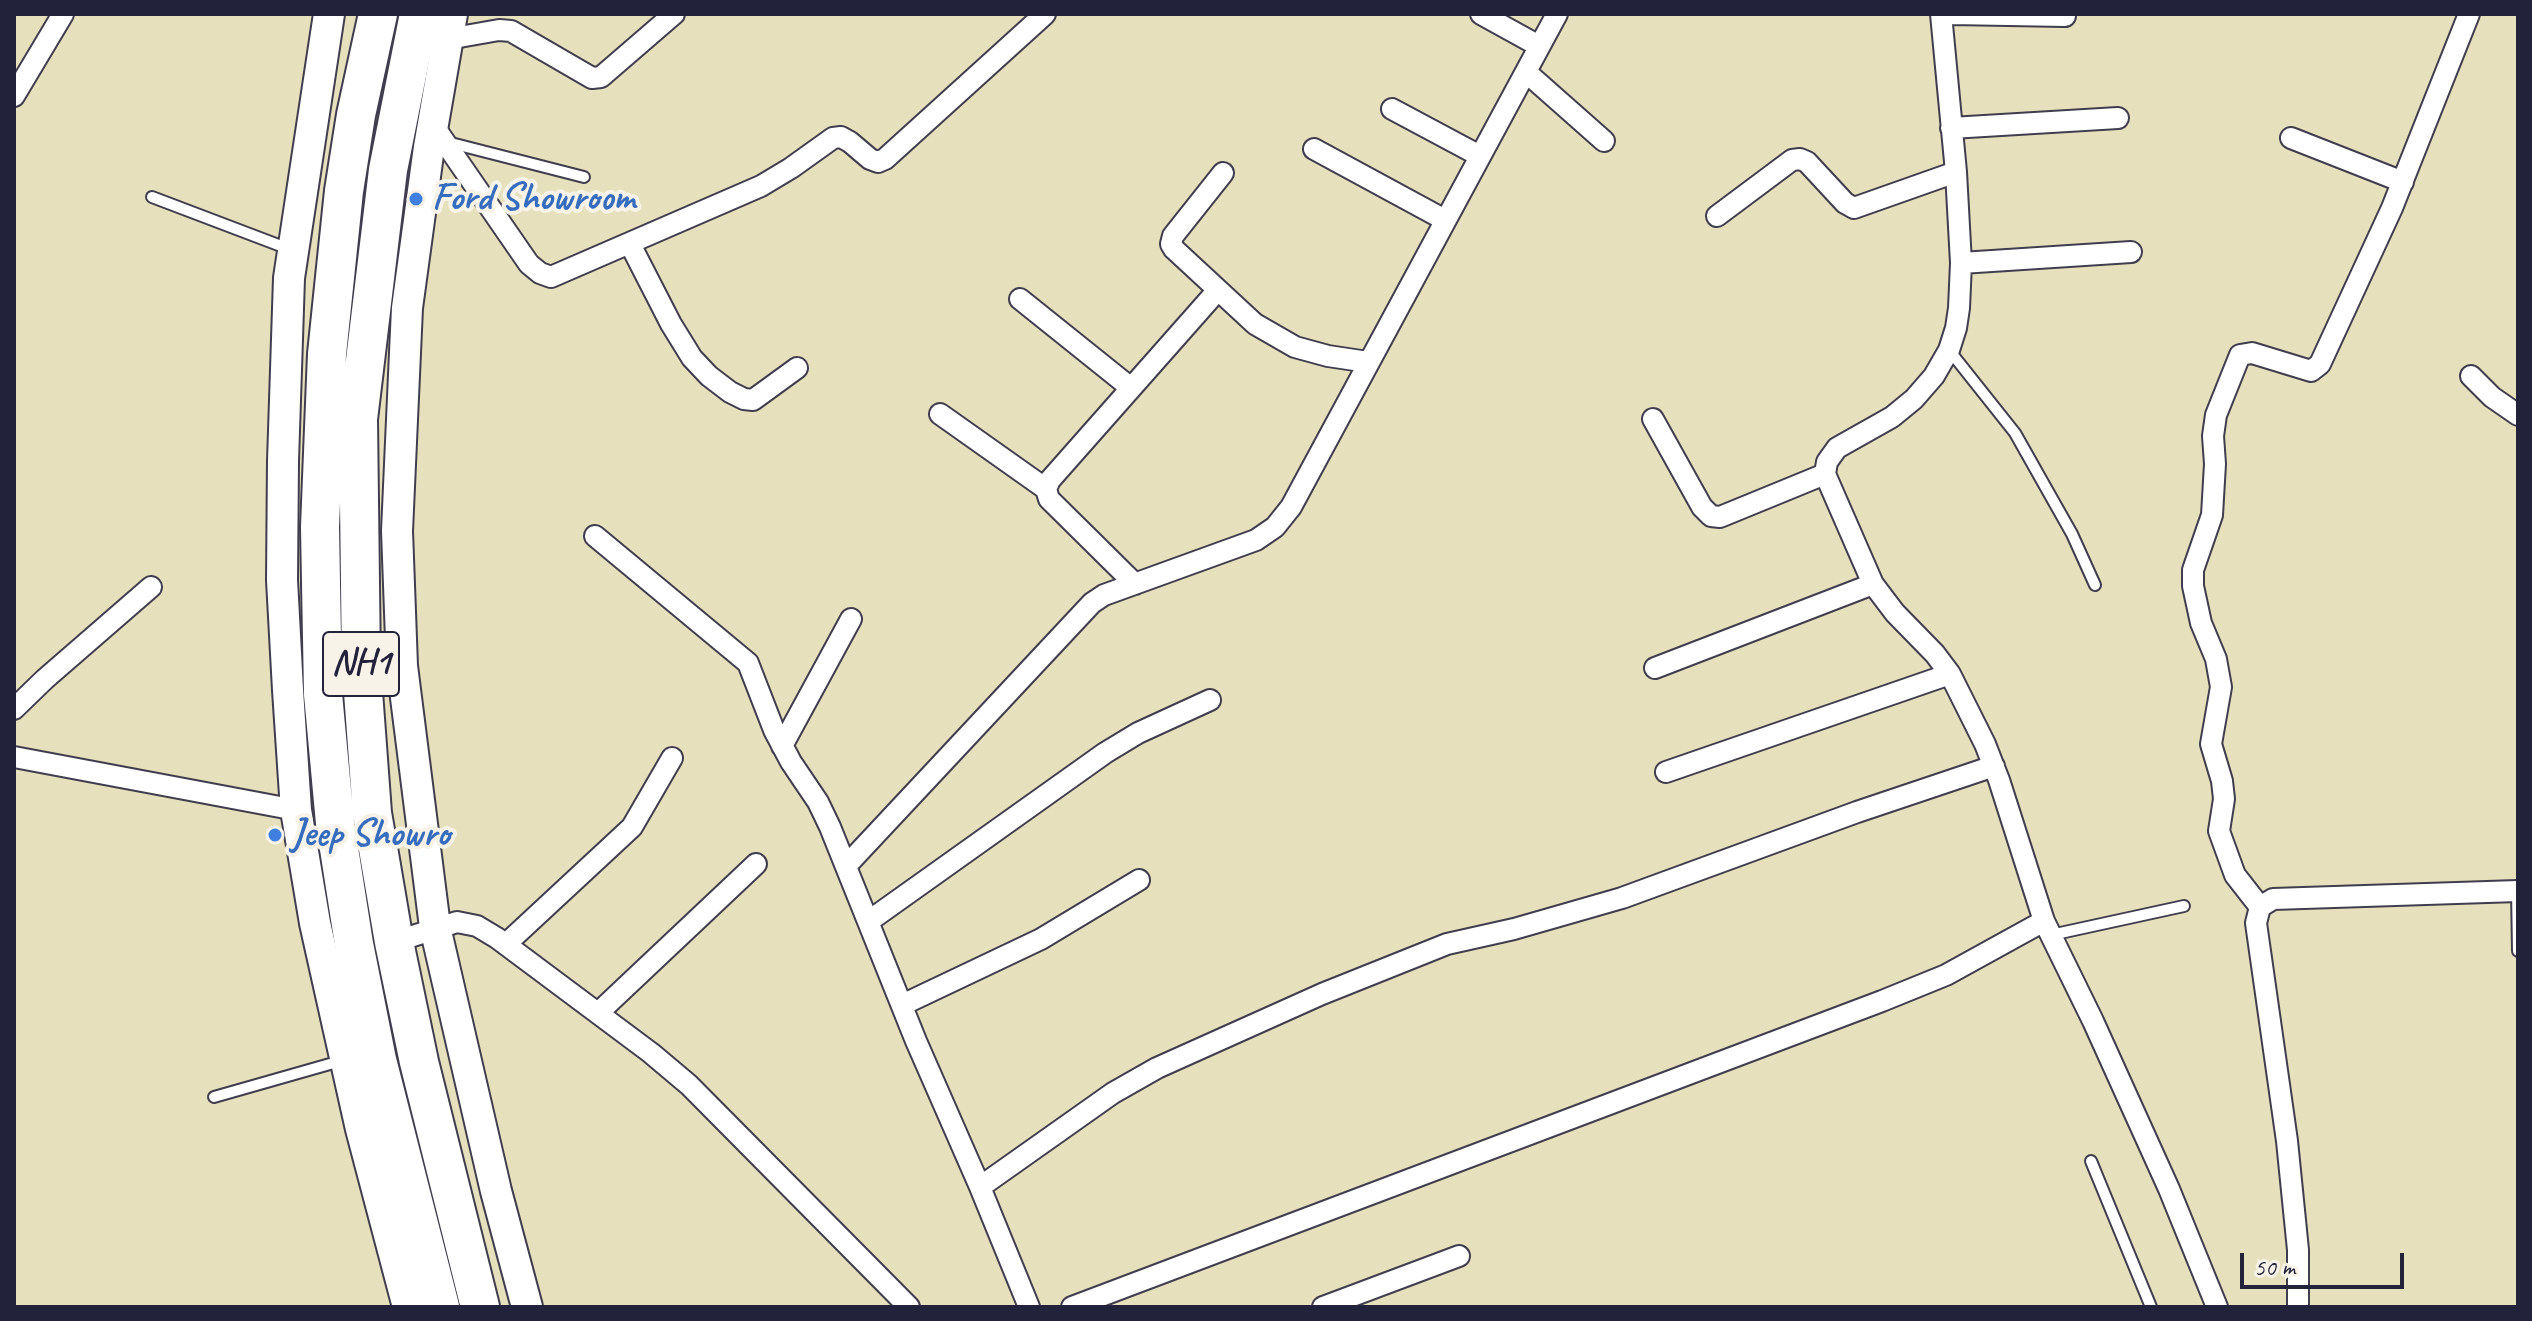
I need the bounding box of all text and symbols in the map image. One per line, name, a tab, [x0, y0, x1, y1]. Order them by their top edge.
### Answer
place label: Ford Showroom	[432, 176, 635, 222]
marker: Ford Showroom	[407, 190, 425, 208]
road number: NH1	[323, 632, 399, 696]
place label: Jeep Showro	[291, 812, 450, 858]
marker: Jeep Showro	[266, 826, 284, 844]
scale bar	[2244, 1237, 2408, 1287]
text: 50 m	[2254, 1252, 2295, 1282]

